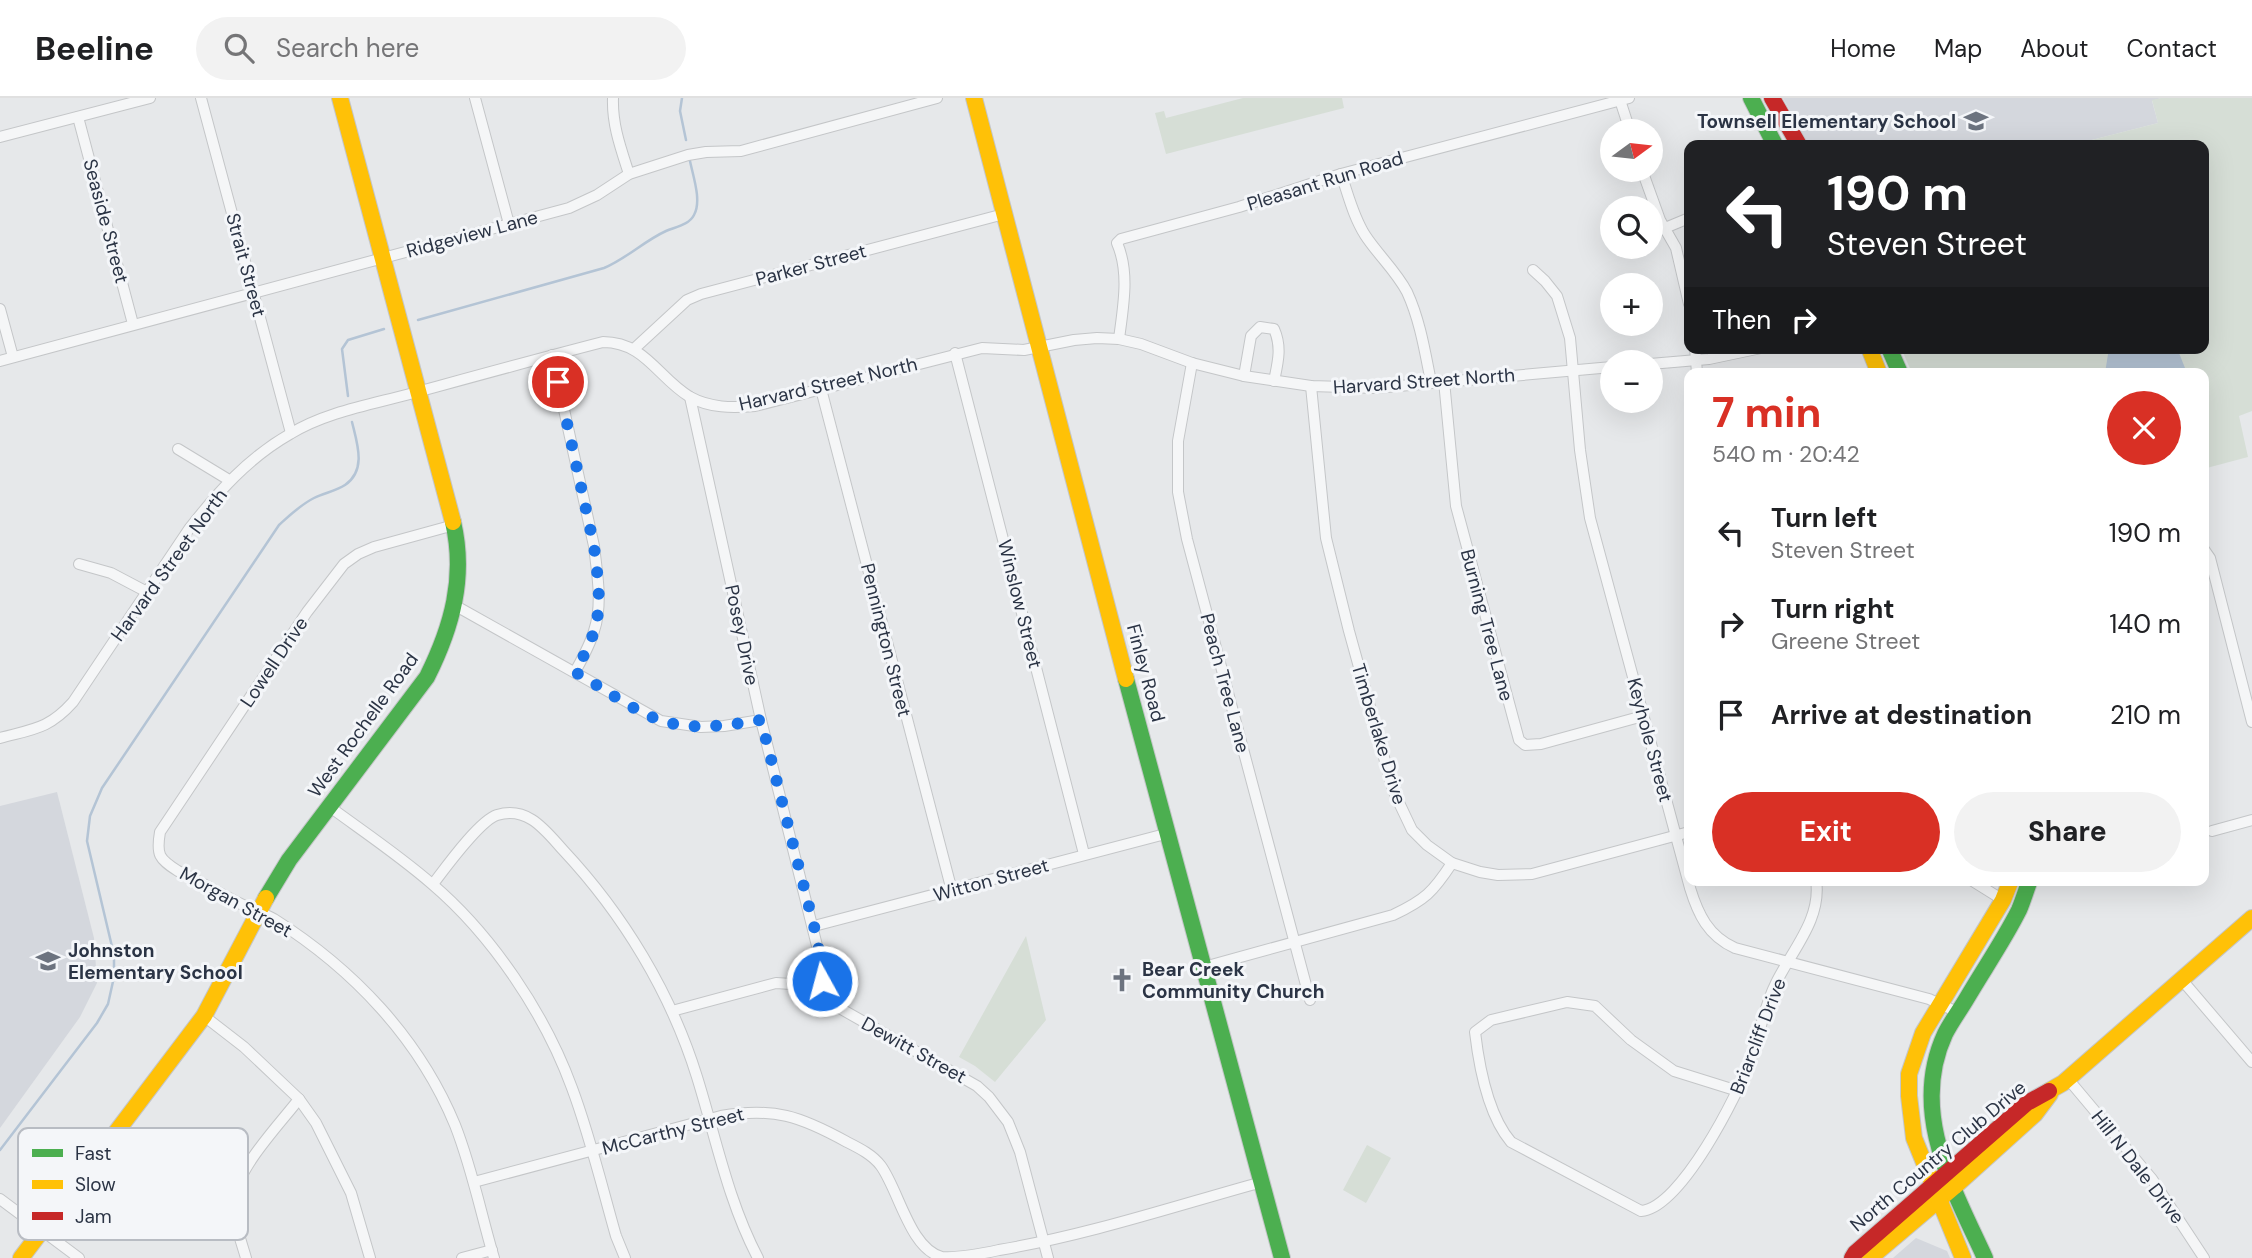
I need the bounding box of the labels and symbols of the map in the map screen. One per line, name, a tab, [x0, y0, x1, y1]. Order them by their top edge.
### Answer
school or university icon: Townsell Elementary School	[1962, 107, 1990, 135]
place label: Townsell Elementary School	[1697, 109, 1956, 134]
north arrow	[1600, 119, 1662, 182]
street label: Pleasant Run Road	[1244, 145, 1406, 217]
street label: Seaside Street	[77, 156, 135, 286]
street label: Ridgeview Lane	[404, 204, 540, 264]
street label: Strait Street	[220, 210, 272, 320]
street label: Parker Street	[753, 238, 869, 292]
street label: Harvard Street North	[736, 351, 920, 417]
pin	[528, 352, 588, 412]
street label: Harvard Street North	[1332, 362, 1516, 400]
street label: Harvard Street North	[105, 484, 233, 646]
street label: Winslow Street	[992, 537, 1048, 671]
street label: Burning Tree Lane	[1455, 546, 1519, 704]
street label: Pennington Street	[855, 561, 917, 719]
street label: Posey Drive	[719, 582, 765, 688]
street label: Peach Tree Lane	[1194, 611, 1256, 755]
street label: Lowell Drive	[235, 612, 313, 712]
street label: Finley Road	[1121, 621, 1171, 725]
street label: West Rochelle Road	[302, 648, 424, 802]
street label: Timberlake Drive	[1346, 660, 1412, 808]
street label: Keyhole Street	[1621, 675, 1679, 805]
street label: Witton Street	[930, 853, 1052, 907]
street label: Morgan Street	[175, 861, 297, 943]
place label: Johnston Elementary School	[68, 938, 243, 985]
position arrow	[785, 944, 859, 1018]
school or university icon: Johnston Elementary School	[34, 947, 62, 975]
place label: Bear Creek Community Church	[1142, 957, 1325, 1004]
church icon: Bear Creek Community Church	[1108, 966, 1136, 994]
street label: Briarcliff Drive	[1724, 974, 1792, 1098]
street label: Dewitt Street	[857, 1011, 971, 1089]
street label: North Country Club Drive	[1845, 1075, 2031, 1237]
street label: McCarthy Street	[599, 1101, 747, 1161]
street label: Hill N Dale Drive	[2086, 1105, 2190, 1229]
legend	[18, 1128, 248, 1240]
text: Fast	[75, 1141, 111, 1166]
text: Slow	[75, 1172, 116, 1197]
text: Jam	[75, 1204, 112, 1229]

